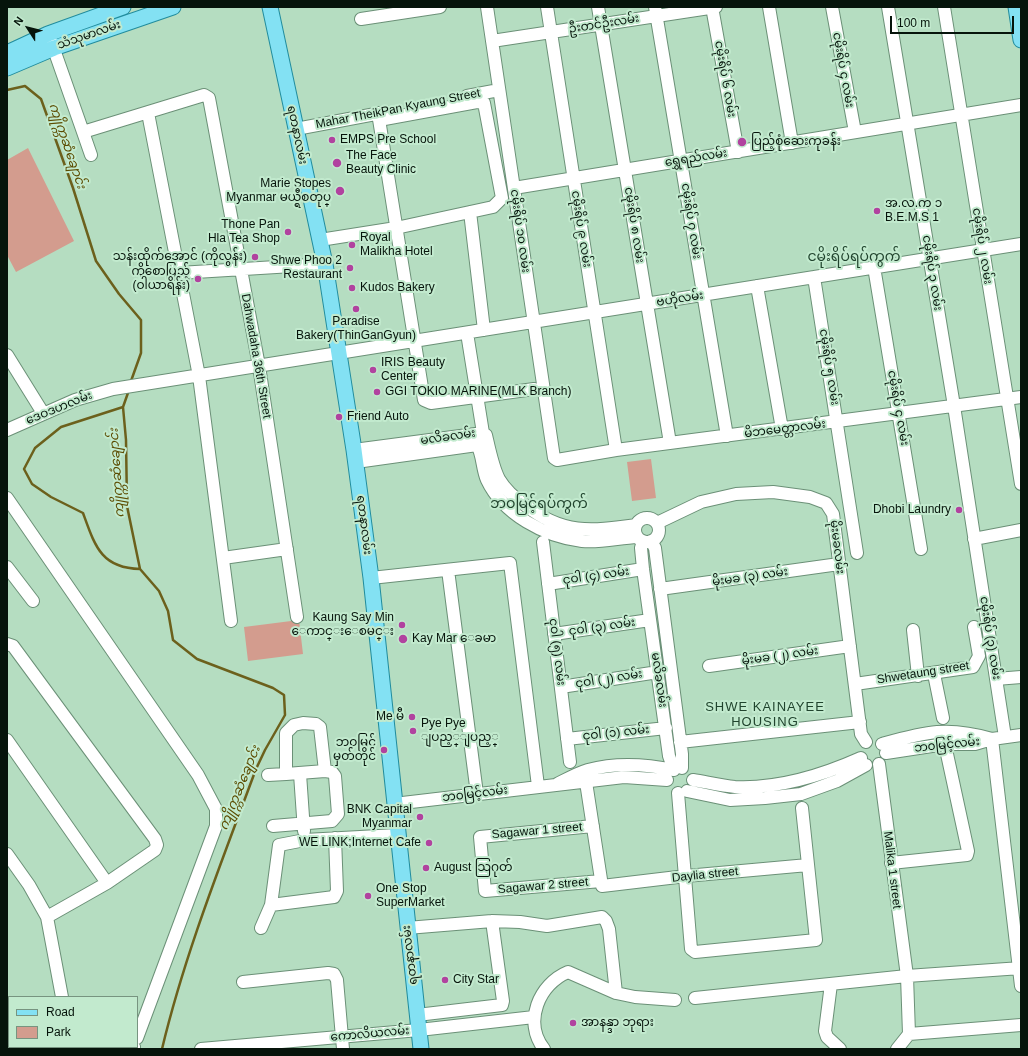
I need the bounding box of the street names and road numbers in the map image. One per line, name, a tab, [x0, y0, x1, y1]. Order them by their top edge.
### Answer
street label: ဦးတင်ဦးလမ်း	[568, 11, 640, 37]
street label: သံသုမာလမ်း	[55, 17, 123, 53]
street label: ငမိုးရိပ် ၄ လမ်း	[829, 31, 857, 109]
street label: ငမိုးရိပ် ၆ လမ်း	[711, 40, 739, 118]
street label: Mahar TheikPan Kyaung Street	[314, 86, 482, 132]
street label: ရတနာလမ်း	[284, 104, 310, 166]
street label: ရွှေရည်လမ်း	[664, 146, 728, 170]
street label: ငမိုးရိပ် ၇ လမ်း	[678, 182, 704, 260]
street label: ငမိုးရိပ် ၈ လမ်း	[621, 186, 647, 264]
street label: ငမိုးရိပ် ၁၀ လမ်း	[507, 188, 533, 274]
street label: ငမိုးရိပ် ၉ လမ်း	[568, 190, 594, 268]
street label: ငမိုးရိပ် ၂ လမ်း	[969, 207, 995, 285]
street label: ငမိုးရိပ် ၃ လမ်း	[919, 234, 945, 312]
street label: ဗဟိုလမ်း	[655, 288, 705, 310]
street label: Dahwadaha 36th Street	[238, 293, 274, 419]
street label: ငမိုးရိပ် ၅ လမ်း	[816, 328, 842, 406]
street label: ငမိုးရိပ် ၄ လမ်း	[884, 369, 912, 447]
street label: ဒေဝဒဟလမ်း	[24, 388, 94, 428]
street label: မိဘမေတ္တာလမ်း	[744, 417, 826, 441]
street label: မလိခလမ်း	[420, 426, 476, 448]
street label: ရတနာလမ်း	[353, 494, 375, 556]
street label: မိုးမခလမ်း	[827, 519, 847, 575]
street label: ငုဝါ (၄) လမ်း	[562, 564, 630, 588]
street label: မိုးမခ (၃) လမ်း	[711, 565, 789, 589]
street label: ငမိုးရိပ် (၃) လမ်း	[976, 595, 1004, 681]
street label: ငုဝါ (၃) လမ်း	[568, 615, 636, 639]
street label: ငုဝါ (၅) လမ်း	[546, 618, 568, 686]
street label: မိုးမခ (၂) လမ်း	[741, 644, 819, 668]
street label: မလိခလမ်း	[648, 652, 670, 708]
street label: Shwetaung street	[876, 659, 970, 687]
street label: ငုဝါ (၂) လမ်း	[574, 667, 644, 691]
street label: ငုဝါ (၁) လမ်း	[582, 722, 650, 744]
street label: ဘ၀မြင့်လမ်း	[914, 734, 980, 756]
street label: ဘ၀မြင့်လမ်း	[441, 783, 509, 805]
street label: Sagawar 1 street	[491, 820, 583, 842]
street label: Malika 1 street	[880, 830, 904, 910]
street label: Daylia street	[671, 864, 739, 886]
street label: Sagawar 2 street	[497, 875, 589, 897]
street label: ရတနာလမ်း	[399, 924, 421, 986]
street label: ကောလိယလမ်း	[330, 1023, 410, 1045]

